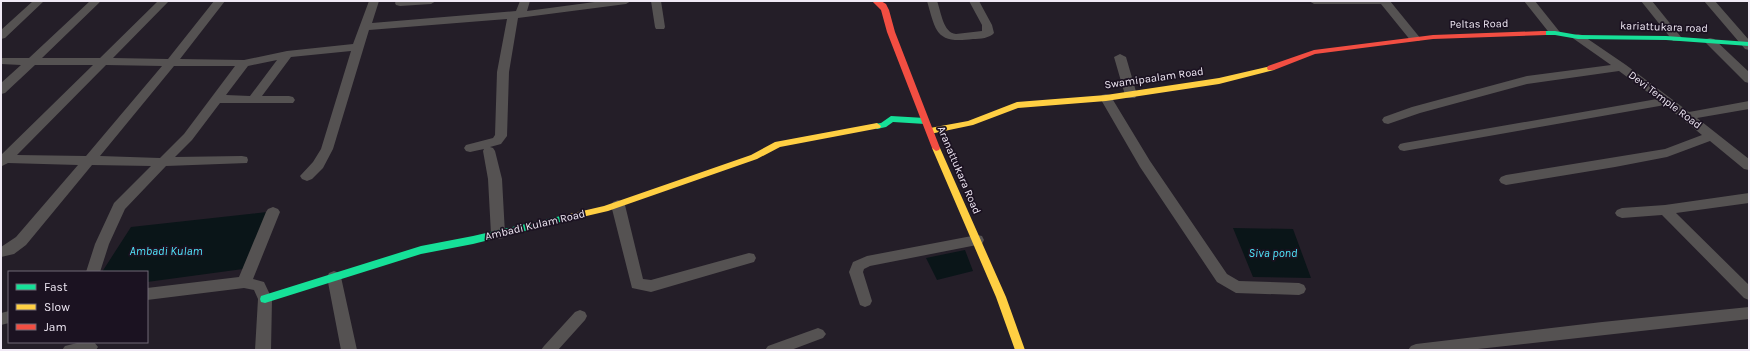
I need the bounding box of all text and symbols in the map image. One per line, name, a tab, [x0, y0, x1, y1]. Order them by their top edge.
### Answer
street label: Peltas Road	[1450, 17, 1508, 31]
street label: kariattukara road	[1620, 19, 1708, 35]
street label: Swamipaalam Road	[1104, 65, 1204, 91]
street label: Devi Temple Road	[1626, 68, 1704, 132]
street label: Aranattukara Road	[935, 124, 983, 216]
street label: Ambadi Kulam Road	[484, 207, 586, 243]
water label: Ambadi Kulam	[129, 244, 203, 258]
water label: Siva pond	[1248, 246, 1298, 260]
legend	[8, 271, 148, 343]
text: Fast	[44, 280, 68, 294]
text: Slow	[44, 300, 70, 314]
text: Jam	[44, 320, 67, 334]

